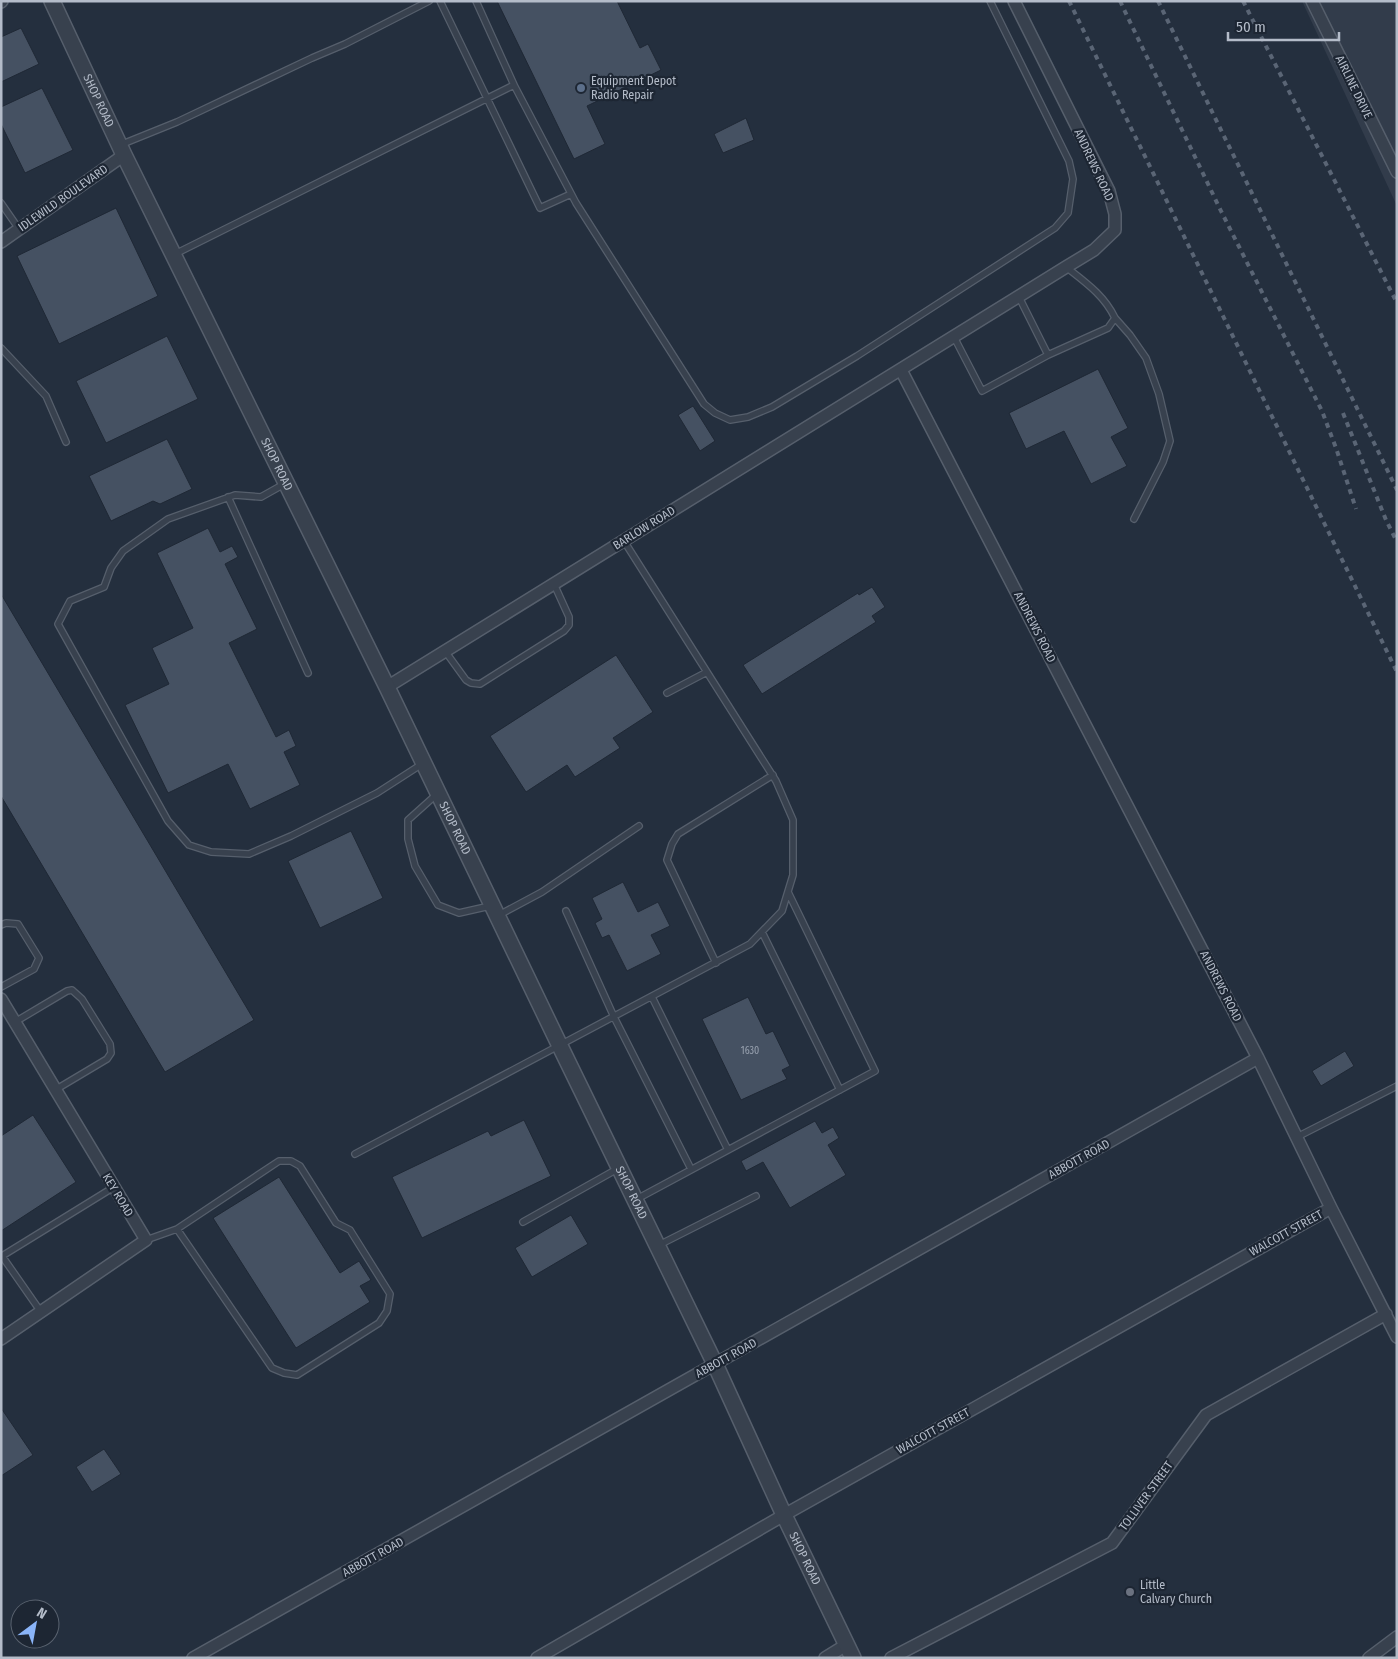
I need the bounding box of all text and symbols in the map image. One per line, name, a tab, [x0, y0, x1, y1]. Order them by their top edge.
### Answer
scale bar	[1228, 10, 1339, 42]
text: 50 m	[1236, 18, 1266, 36]
street label: AIRLINE DRIVE	[1333, 53, 1375, 121]
street label: SHOP ROAD	[80, 72, 117, 129]
place label: Equipment Depot Radio Repair	[591, 74, 676, 102]
marker: Equipment Depot Radio Repair	[575, 82, 587, 94]
street label: ANDREWS ROAD	[1071, 127, 1117, 203]
street label: IDLEWILD BOULEVARD	[15, 162, 111, 234]
street label: SHOP ROAD	[258, 436, 296, 493]
street label: BARLOW ROAD	[610, 503, 678, 553]
street label: ANDREWS ROAD	[1011, 589, 1059, 665]
street label: SHOP ROAD	[436, 799, 474, 857]
street label: ANDREWS ROAD	[1197, 948, 1245, 1024]
house number: 1630	[741, 1045, 759, 1057]
street label: ABBOTT ROAD	[1046, 1136, 1112, 1182]
street label: SHOP ROAD	[613, 1164, 650, 1221]
street label: KEY ROAD	[100, 1171, 136, 1219]
street label: WALCOTT STREET	[1247, 1207, 1325, 1259]
street label: ABBOTT ROAD	[693, 1335, 759, 1381]
street label: WALCOTT STREET	[894, 1405, 972, 1457]
street label: TOLLIVER STREET	[1116, 1458, 1176, 1533]
street label: SHOP ROAD	[786, 1530, 824, 1587]
street label: ABBOTT ROAD	[340, 1534, 406, 1580]
place label: Little Calvary Church	[1140, 1578, 1212, 1606]
marker: Little Calvary Church	[1124, 1586, 1136, 1598]
north arrow	[10, 1599, 60, 1649]
text: N	[34, 1604, 50, 1623]

